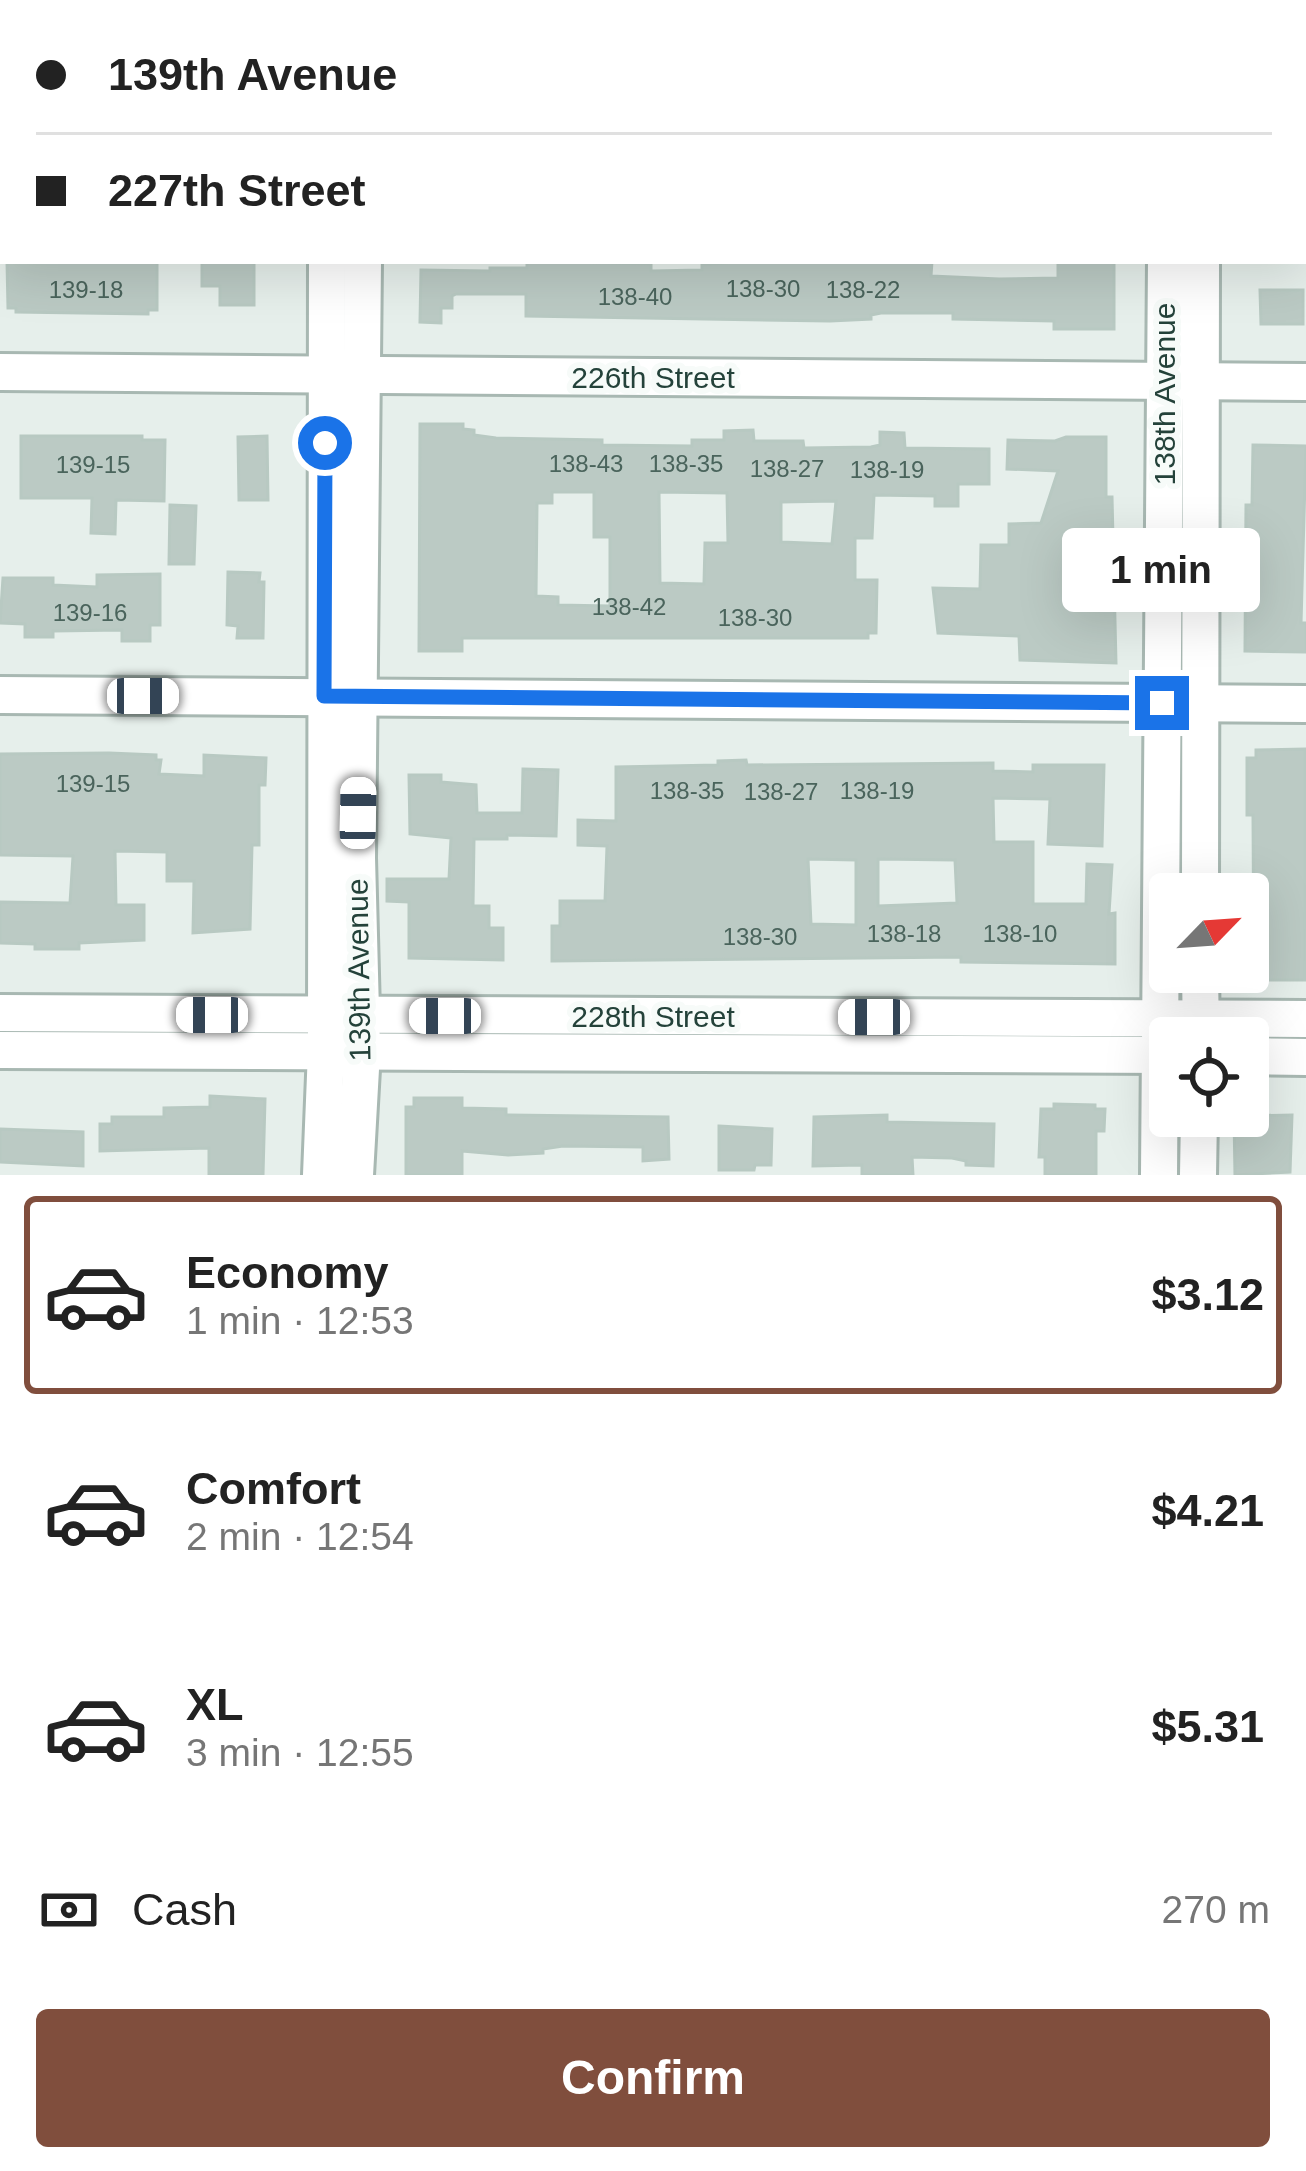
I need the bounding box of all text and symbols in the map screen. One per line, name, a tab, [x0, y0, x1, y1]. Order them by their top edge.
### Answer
text: 139th Avenue	[108, 49, 397, 100]
text: 227th Street	[108, 165, 366, 216]
house number: 138-30	[726, 275, 800, 302]
house number: 139-18	[49, 276, 123, 303]
house number: 138-22	[826, 276, 900, 303]
house number: 138-40	[598, 283, 672, 310]
street label: 138th Avenue	[1148, 303, 1181, 485]
street label: 226th Street	[571, 361, 735, 394]
route start	[298, 416, 352, 470]
house number: 138-43	[549, 450, 623, 477]
house number: 138-35	[649, 450, 723, 477]
house number: 139-15	[56, 451, 130, 478]
house number: 138-27	[750, 455, 824, 482]
house number: 138-19	[850, 456, 924, 483]
callout: 1 min	[1063, 529, 1261, 613]
text: 1 min	[1110, 548, 1212, 591]
house number: 138-42	[592, 593, 666, 620]
house number: 139-16	[53, 599, 127, 626]
house number: 138-30	[718, 604, 792, 631]
route end	[1135, 676, 1189, 730]
car	[107, 678, 179, 714]
house number: 139-15	[56, 770, 130, 797]
car	[339, 777, 377, 849]
house number: 138-35	[650, 777, 724, 804]
house number: 138-19	[840, 777, 914, 804]
house number: 138-27	[744, 778, 818, 805]
north arrow	[1149, 873, 1269, 993]
map controls	[1149, 873, 1269, 1137]
street label: 139th Avenue	[340, 878, 377, 1062]
house number: 138-18	[867, 920, 941, 947]
house number: 138-10	[983, 920, 1057, 947]
house number: 138-30	[723, 923, 797, 950]
car	[176, 997, 248, 1033]
car	[409, 998, 481, 1034]
car	[838, 999, 910, 1035]
street label: 228th Street	[571, 1000, 735, 1033]
button: locate	[1149, 1017, 1269, 1137]
icon: car	[42, 1241, 150, 1349]
text: Economy	[186, 1247, 389, 1298]
text: $3.12	[1151, 1269, 1264, 1320]
text: 1 min · 12:53	[186, 1299, 414, 1342]
icon: car	[42, 1457, 150, 1565]
text: Comfort	[186, 1463, 361, 1514]
text: $4.21	[1151, 1485, 1264, 1536]
text: 2 min · 12:54	[186, 1515, 414, 1558]
icon: car	[42, 1673, 150, 1781]
text: XL	[186, 1679, 244, 1730]
text: $5.31	[1151, 1701, 1264, 1752]
text: 3 min · 12:55	[186, 1731, 414, 1774]
icon: cash	[36, 1877, 102, 1943]
text: Cash	[132, 1884, 237, 1935]
text: 270 m	[1162, 1888, 1270, 1931]
button: Confirm	[36, 2009, 1270, 2147]

